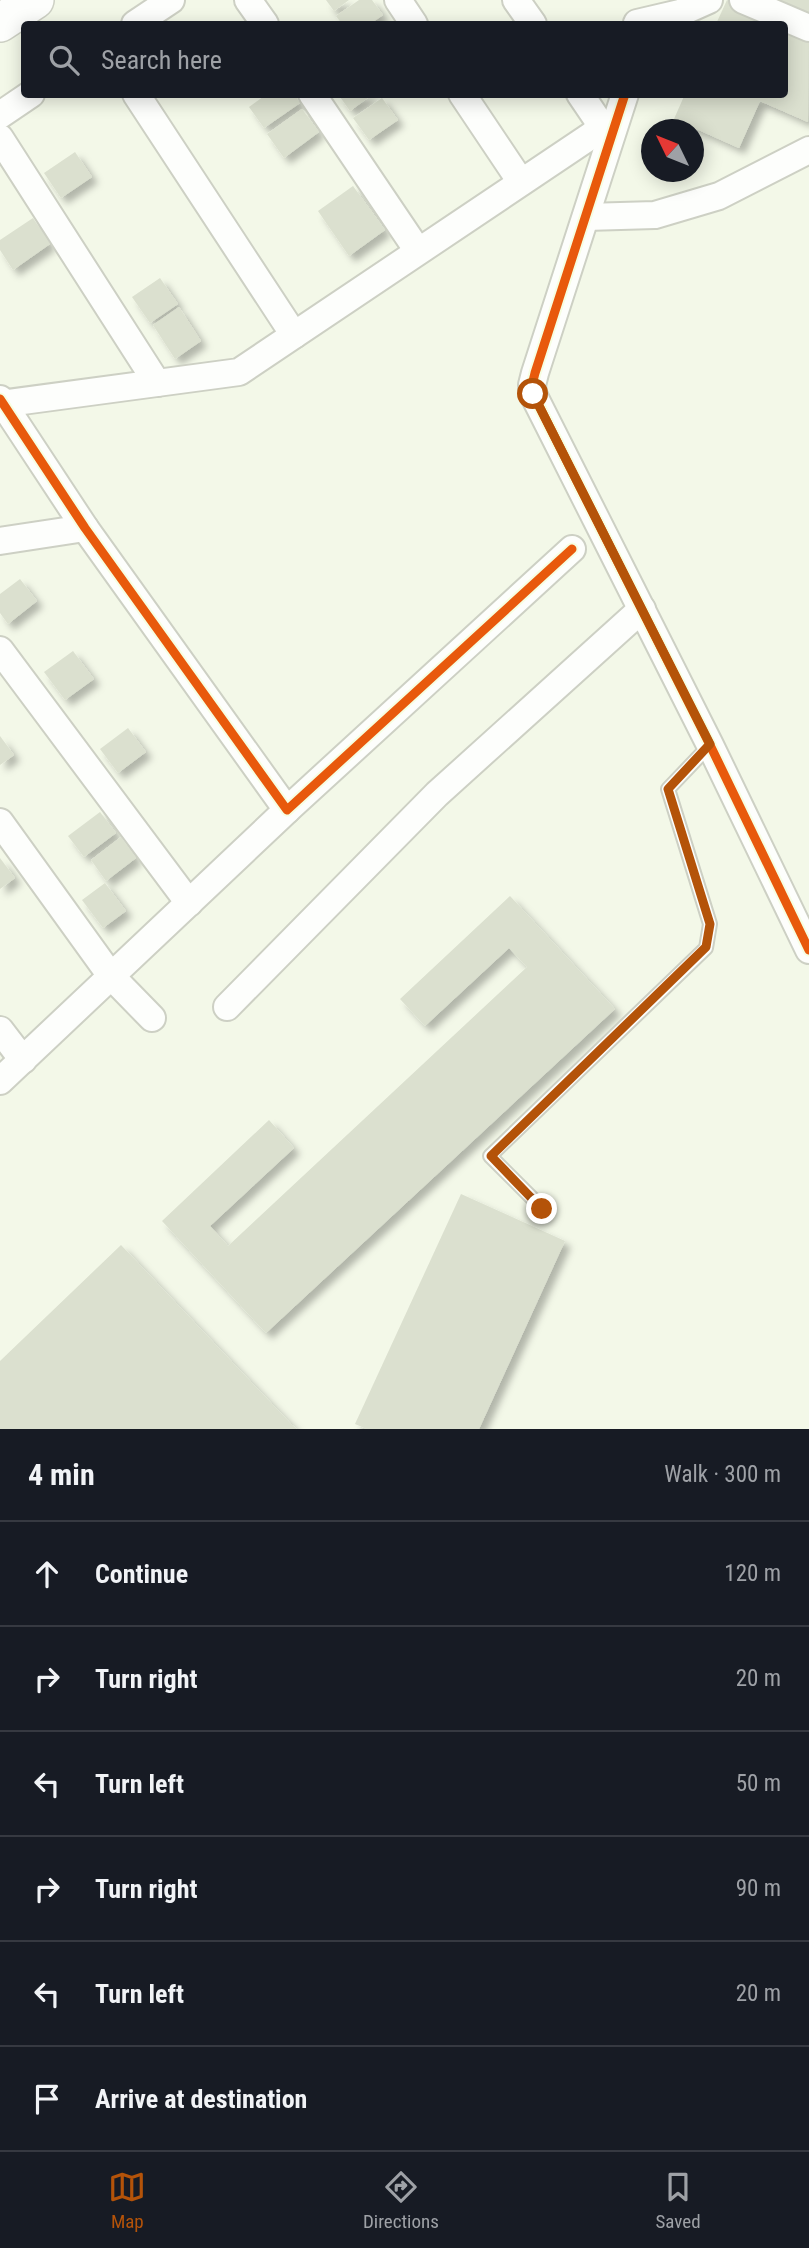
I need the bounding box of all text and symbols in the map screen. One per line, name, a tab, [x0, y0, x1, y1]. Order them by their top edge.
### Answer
search box	[21, 21, 788, 98]
icon: search	[45, 41, 83, 79]
text: Search here	[101, 45, 222, 75]
north arrow	[641, 119, 704, 182]
route start	[517, 378, 548, 409]
route end	[526, 1193, 557, 1224]
text: 4 min	[28, 1457, 95, 1492]
text: Walk · 300 m	[664, 1461, 781, 1488]
icon: ahead	[28, 1555, 66, 1593]
text: Continue	[95, 1559, 188, 1589]
text: 120 m	[724, 1560, 781, 1587]
icon: right	[28, 1660, 66, 1698]
text: Turn right	[95, 1664, 197, 1694]
text: 20 m	[736, 1665, 781, 1692]
icon: left	[28, 1765, 66, 1803]
text: Turn left	[95, 1769, 184, 1799]
text: 50 m	[736, 1770, 781, 1797]
icon: right	[28, 1870, 66, 1908]
text: Turn right	[95, 1874, 197, 1904]
text: 90 m	[736, 1875, 781, 1902]
icon: left	[28, 1975, 66, 2013]
text: Turn left	[95, 1979, 184, 2009]
text: 20 m	[736, 1980, 781, 2007]
icon: arrive	[28, 2080, 66, 2118]
text: Arrive at destination	[95, 2084, 307, 2114]
tab: Map	[108, 2168, 146, 2233]
tab: Directions	[363, 2168, 439, 2233]
tab: Saved	[655, 2168, 701, 2233]

